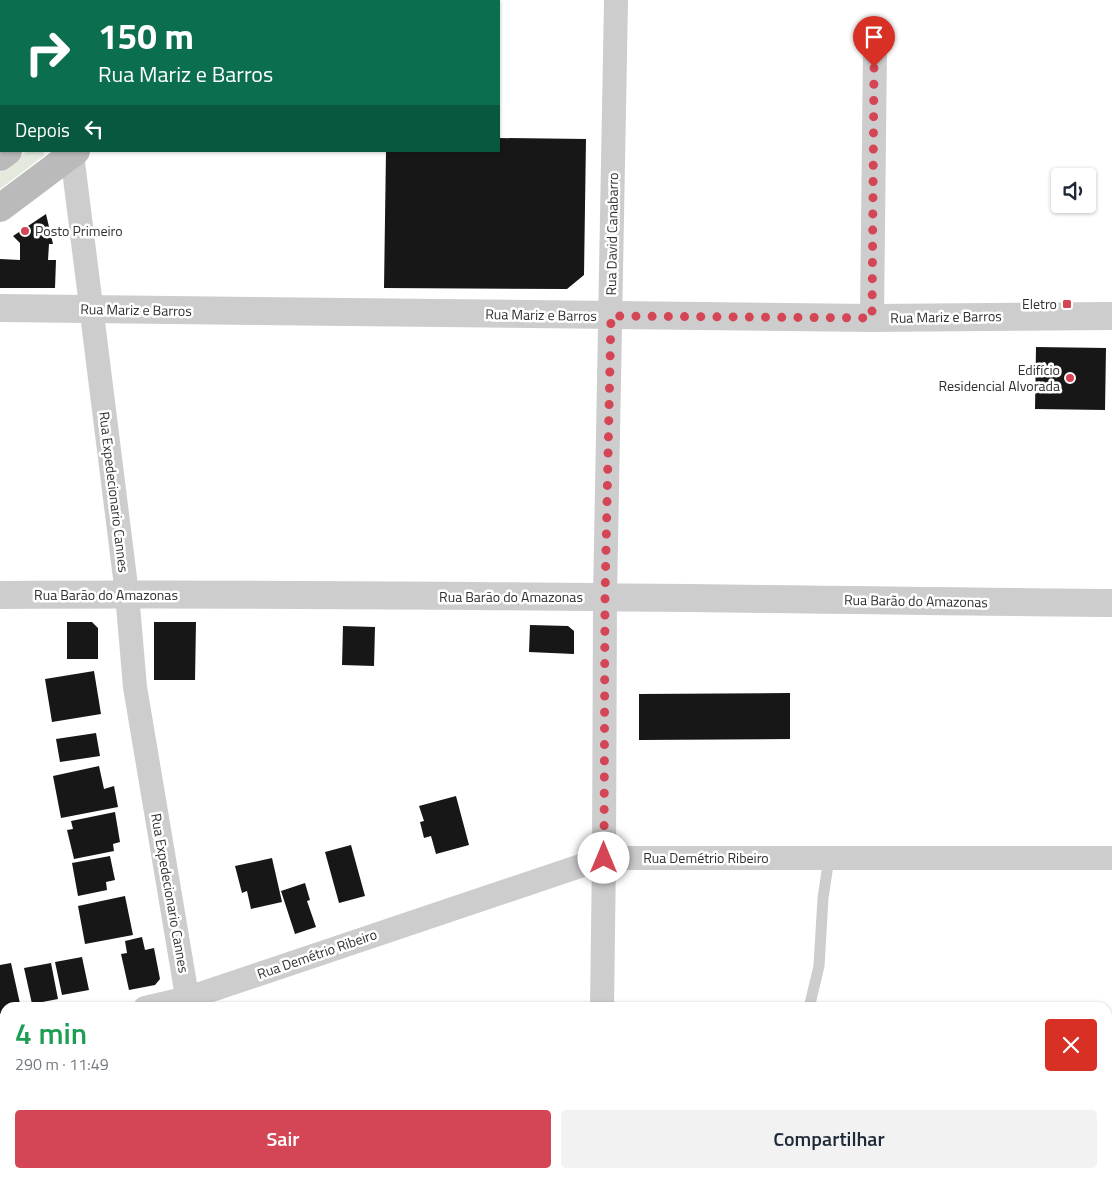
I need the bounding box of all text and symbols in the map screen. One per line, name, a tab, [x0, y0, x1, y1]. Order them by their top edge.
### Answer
text: 150 m	[98, 9, 194, 63]
pin	[853, 16, 895, 67]
icon: right	[15, 20, 80, 85]
icon: arrive	[860, 23, 888, 51]
text: Rua Mariz e Barros	[98, 57, 273, 91]
text: Depois	[15, 115, 70, 144]
icon: left	[80, 115, 108, 143]
map controls	[1051, 168, 1096, 213]
button: sound	[1051, 168, 1096, 213]
street label: Rua David Canabarro	[600, 172, 623, 296]
place label: Posto Primeiro	[35, 220, 123, 241]
marker: Posto Primeiro	[19, 225, 31, 237]
place label: Eletro	[1022, 293, 1057, 314]
street label: Rua Mariz e Barros	[80, 298, 192, 321]
marker: Eletro	[1061, 298, 1073, 310]
street label: Rua Mariz e Barros	[485, 303, 597, 326]
street label: Rua Mariz e Barros	[890, 305, 1002, 328]
place label: Edifício Residencial Alvorada	[939, 359, 1060, 396]
marker: Edifício Residencial Alvorada	[1064, 372, 1076, 384]
street label: Rua Expedecionario Cannes	[94, 410, 135, 574]
street label: Rua Barão do Amazonas	[34, 584, 178, 605]
street label: Rua Barão do Amazonas	[439, 586, 583, 607]
street label: Rua Barão do Amazonas	[844, 589, 988, 612]
street label: Rua Expedecionario Cannes	[146, 811, 195, 974]
position arrow	[577, 831, 629, 883]
street label: Rua Demétrio Ribeiro	[643, 847, 769, 868]
street label: Rua Demétrio Ribeiro	[254, 923, 380, 984]
text: 4 min	[15, 1010, 87, 1056]
button: close	[1045, 1019, 1097, 1071]
text: 290 m · 11:49	[15, 1052, 109, 1076]
button: Sair	[15, 1110, 551, 1168]
button: Compartilhar	[561, 1110, 1097, 1168]

